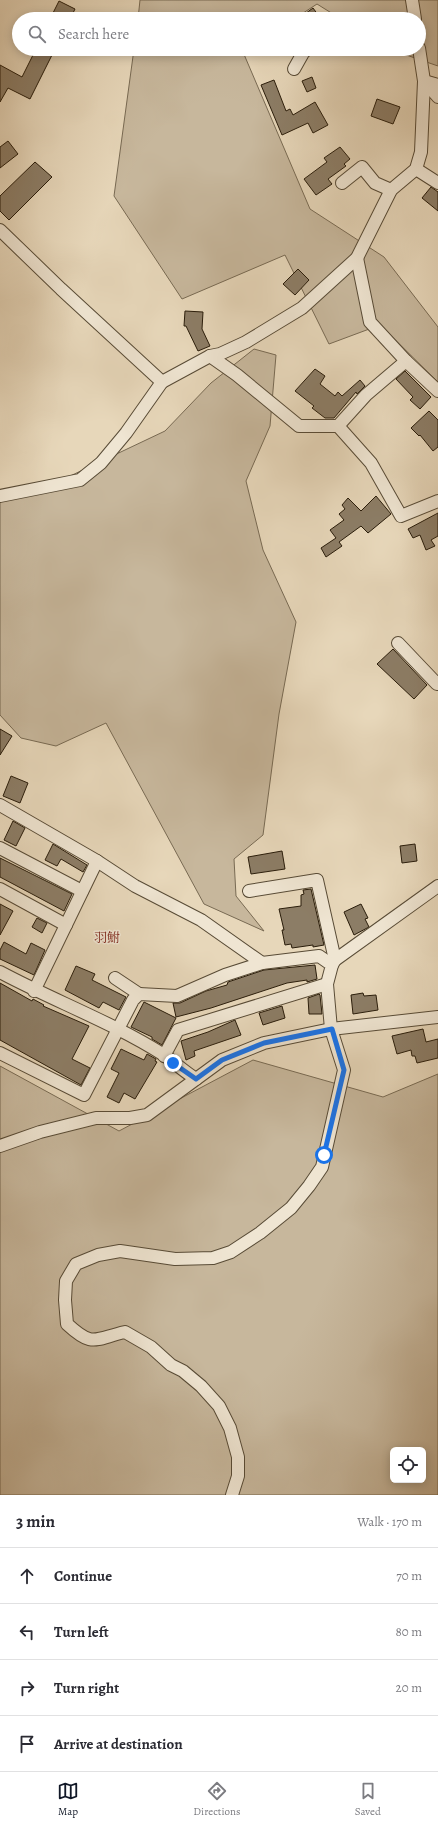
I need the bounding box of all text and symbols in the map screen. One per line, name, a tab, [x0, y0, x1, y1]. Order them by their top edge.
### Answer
search box	[12, 12, 426, 56]
icon: search	[26, 23, 48, 45]
text: Search here	[58, 24, 129, 44]
district label: 羽鮒	[94, 929, 120, 946]
route end	[164, 1054, 182, 1072]
route start	[315, 1146, 333, 1164]
map controls	[390, 1447, 426, 1483]
button: locate	[390, 1447, 426, 1483]
text: 3 min	[16, 1510, 55, 1533]
text: Walk · 170 m	[357, 1513, 422, 1530]
icon: ahead	[16, 1565, 38, 1587]
text: Continue	[54, 1566, 112, 1586]
text: 70 m	[396, 1567, 422, 1584]
icon: left	[16, 1621, 38, 1643]
text: Turn left	[54, 1622, 109, 1642]
text: 80 m	[395, 1623, 422, 1640]
icon: right	[16, 1677, 38, 1699]
text: Turn right	[54, 1678, 119, 1698]
text: 20 m	[396, 1679, 422, 1696]
icon: arrive	[16, 1733, 38, 1755]
text: Arrive at destination	[54, 1734, 183, 1754]
tab: Map	[57, 1780, 79, 1819]
tab: Directions	[193, 1780, 241, 1819]
tab: Saved	[355, 1780, 381, 1819]

